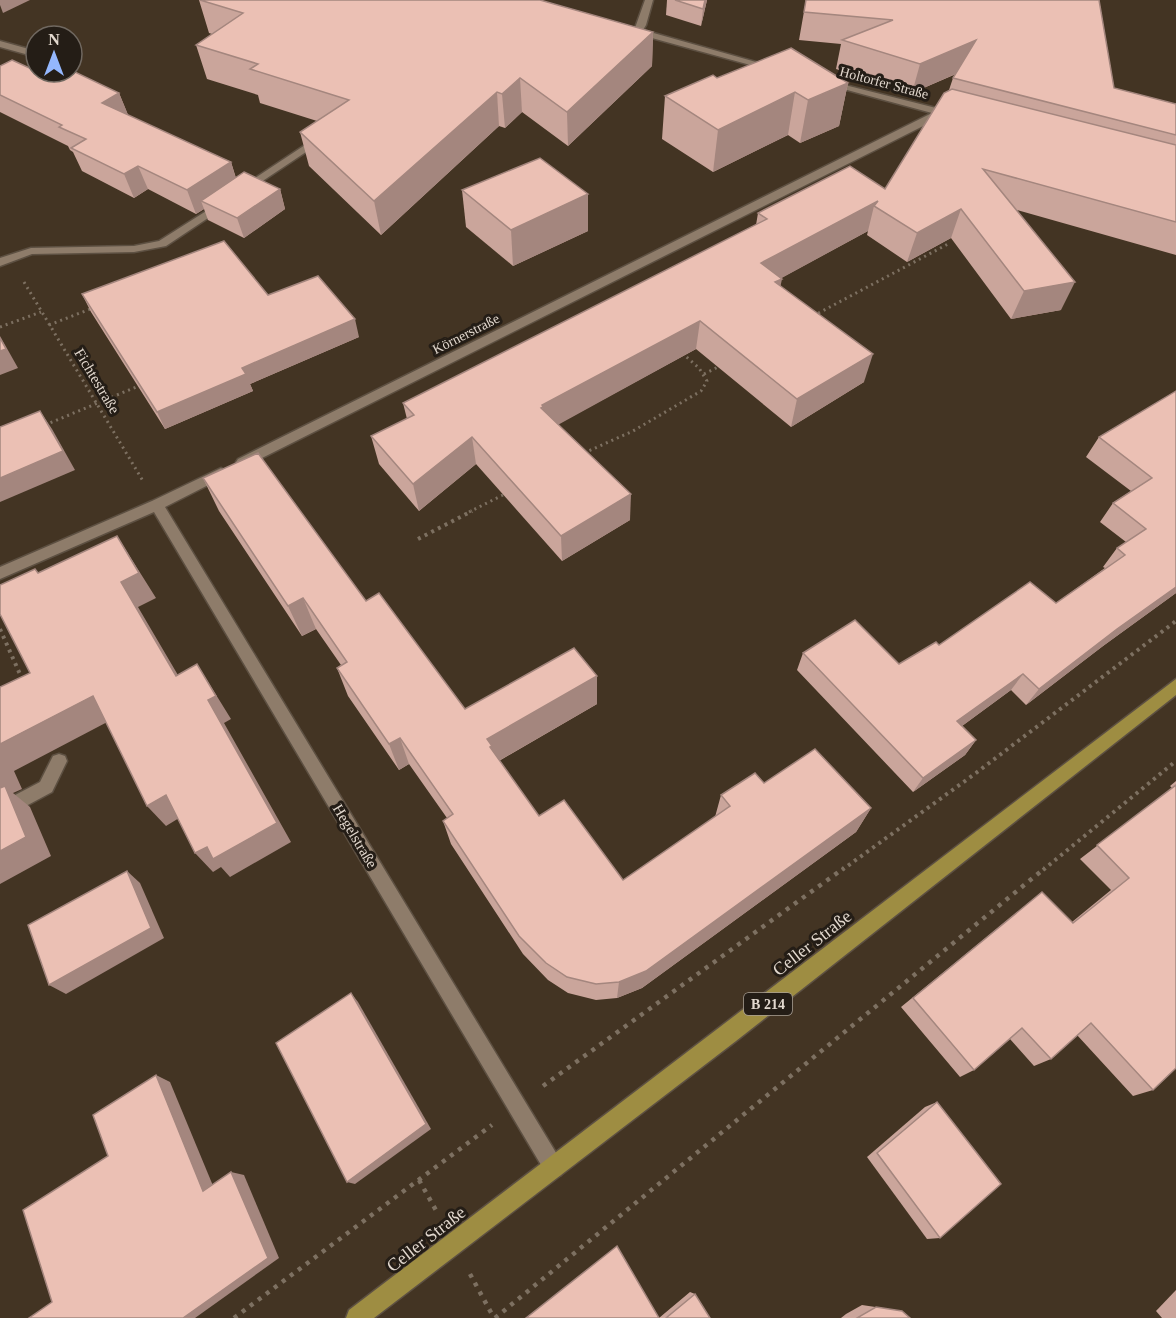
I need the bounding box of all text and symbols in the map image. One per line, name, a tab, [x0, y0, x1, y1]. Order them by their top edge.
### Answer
north arrow	[24, 24, 84, 84]
text: N	[48, 31, 60, 48]
street label: Holtorfer Straße	[838, 64, 930, 102]
street label: Körnerstraße	[430, 311, 502, 357]
street label: Fichtestraße	[71, 345, 123, 417]
street label: Hegelstraße	[330, 801, 380, 871]
street label: Celler Straße	[769, 906, 855, 980]
road number: B 214	[744, 993, 792, 1015]
street label: Celler Straße	[383, 1202, 469, 1276]

